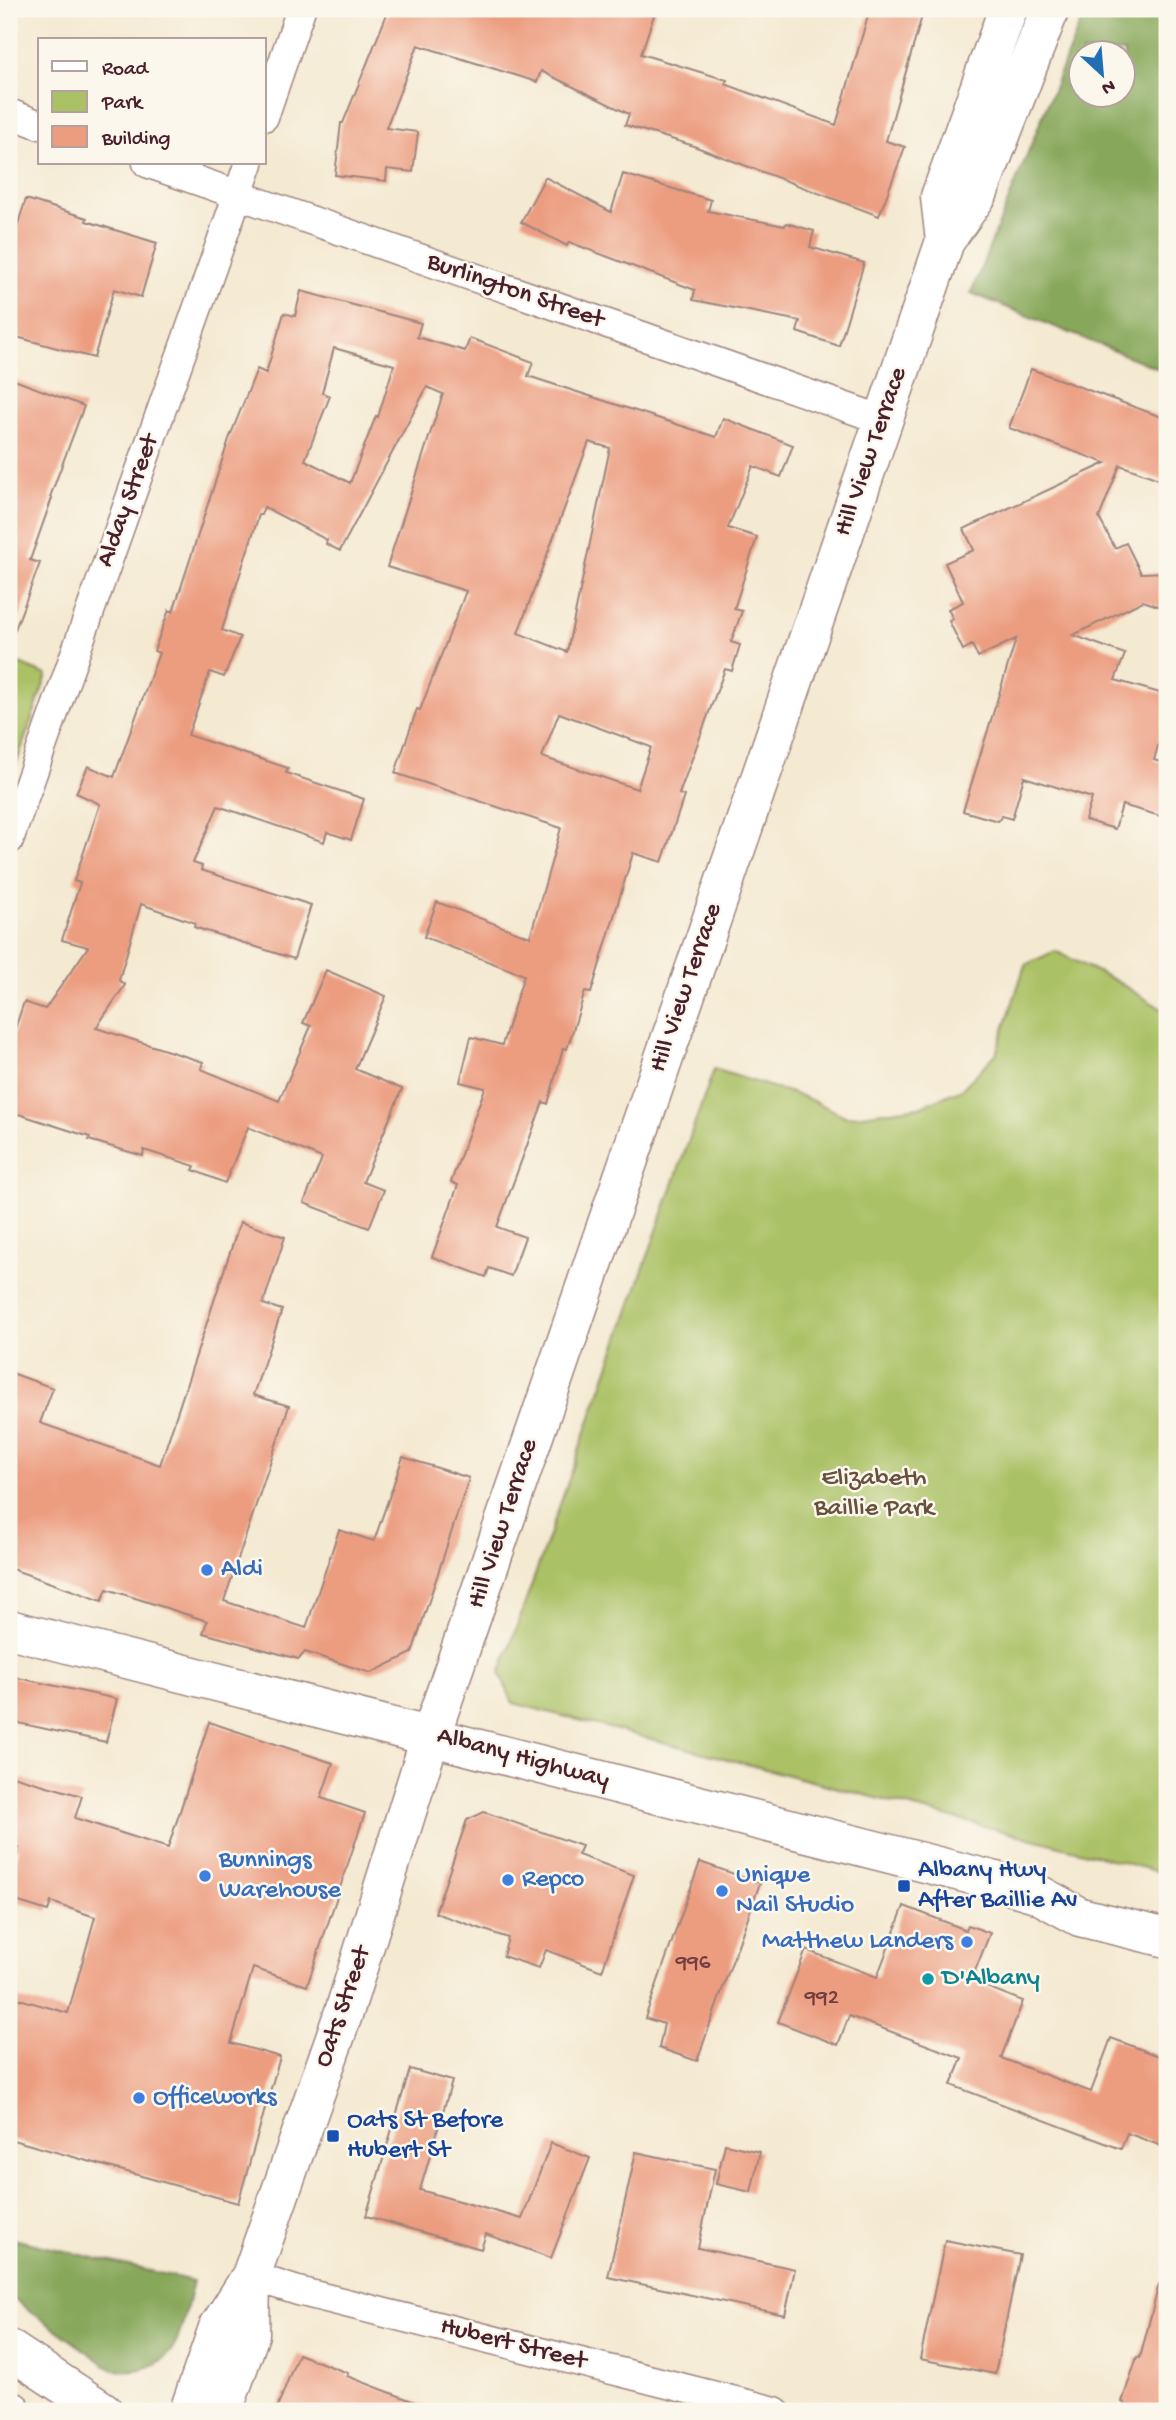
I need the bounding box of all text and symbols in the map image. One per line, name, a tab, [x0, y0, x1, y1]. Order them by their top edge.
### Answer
legend	[38, 38, 266, 164]
north arrow	[1068, 38, 1138, 108]
text: Road	[102, 58, 150, 83]
text: N	[1097, 73, 1119, 99]
text: Park	[101, 92, 145, 117]
text: Building	[101, 128, 171, 153]
street label: Burlington Street	[421, 247, 610, 338]
street label: Hill View Terrace	[829, 363, 916, 540]
street label: Alday Street	[91, 428, 168, 572]
street label: Hill View Terrace	[644, 899, 731, 1076]
street label: Hill View Terrace	[462, 1435, 546, 1613]
park label: Elizabeth Baillie Park	[813, 1464, 936, 1525]
place label: Aldi	[221, 1555, 263, 1586]
marker: Aldi	[199, 1562, 215, 1578]
street label: Albany Highway	[433, 1721, 613, 1797]
place label: Bunnings Warehouse	[218, 1846, 341, 1907]
place label: Albany Hwy After Baillie Av	[918, 1856, 1078, 1917]
place label: Unique Nail Studio	[736, 1861, 854, 1922]
place label: Repco	[522, 1865, 584, 1896]
marker: Bunnings Warehouse	[197, 1868, 213, 1884]
marker: Repco	[500, 1872, 516, 1888]
marker: Albany Hwy After Baillie Av	[896, 1878, 912, 1894]
marker: Unique Nail Studio	[714, 1883, 730, 1899]
place label: Matthew Landers	[762, 1927, 954, 1958]
marker: Matthew Landers	[959, 1934, 975, 1950]
street label: Oats Street	[309, 1940, 380, 2072]
house number: 996	[675, 1950, 711, 1977]
place label: D'Albany	[940, 1964, 1040, 1995]
marker: D'Albany	[920, 1971, 936, 1987]
house number: 992	[804, 1985, 839, 2012]
place label: Officeworks	[153, 2083, 278, 2114]
marker: Officeworks	[131, 2090, 147, 2106]
place label: Oats St Before Hubert St	[347, 2106, 504, 2167]
marker: Oats St Before Hubert St	[325, 2128, 341, 2144]
street label: Hubert Street	[437, 2312, 592, 2379]

